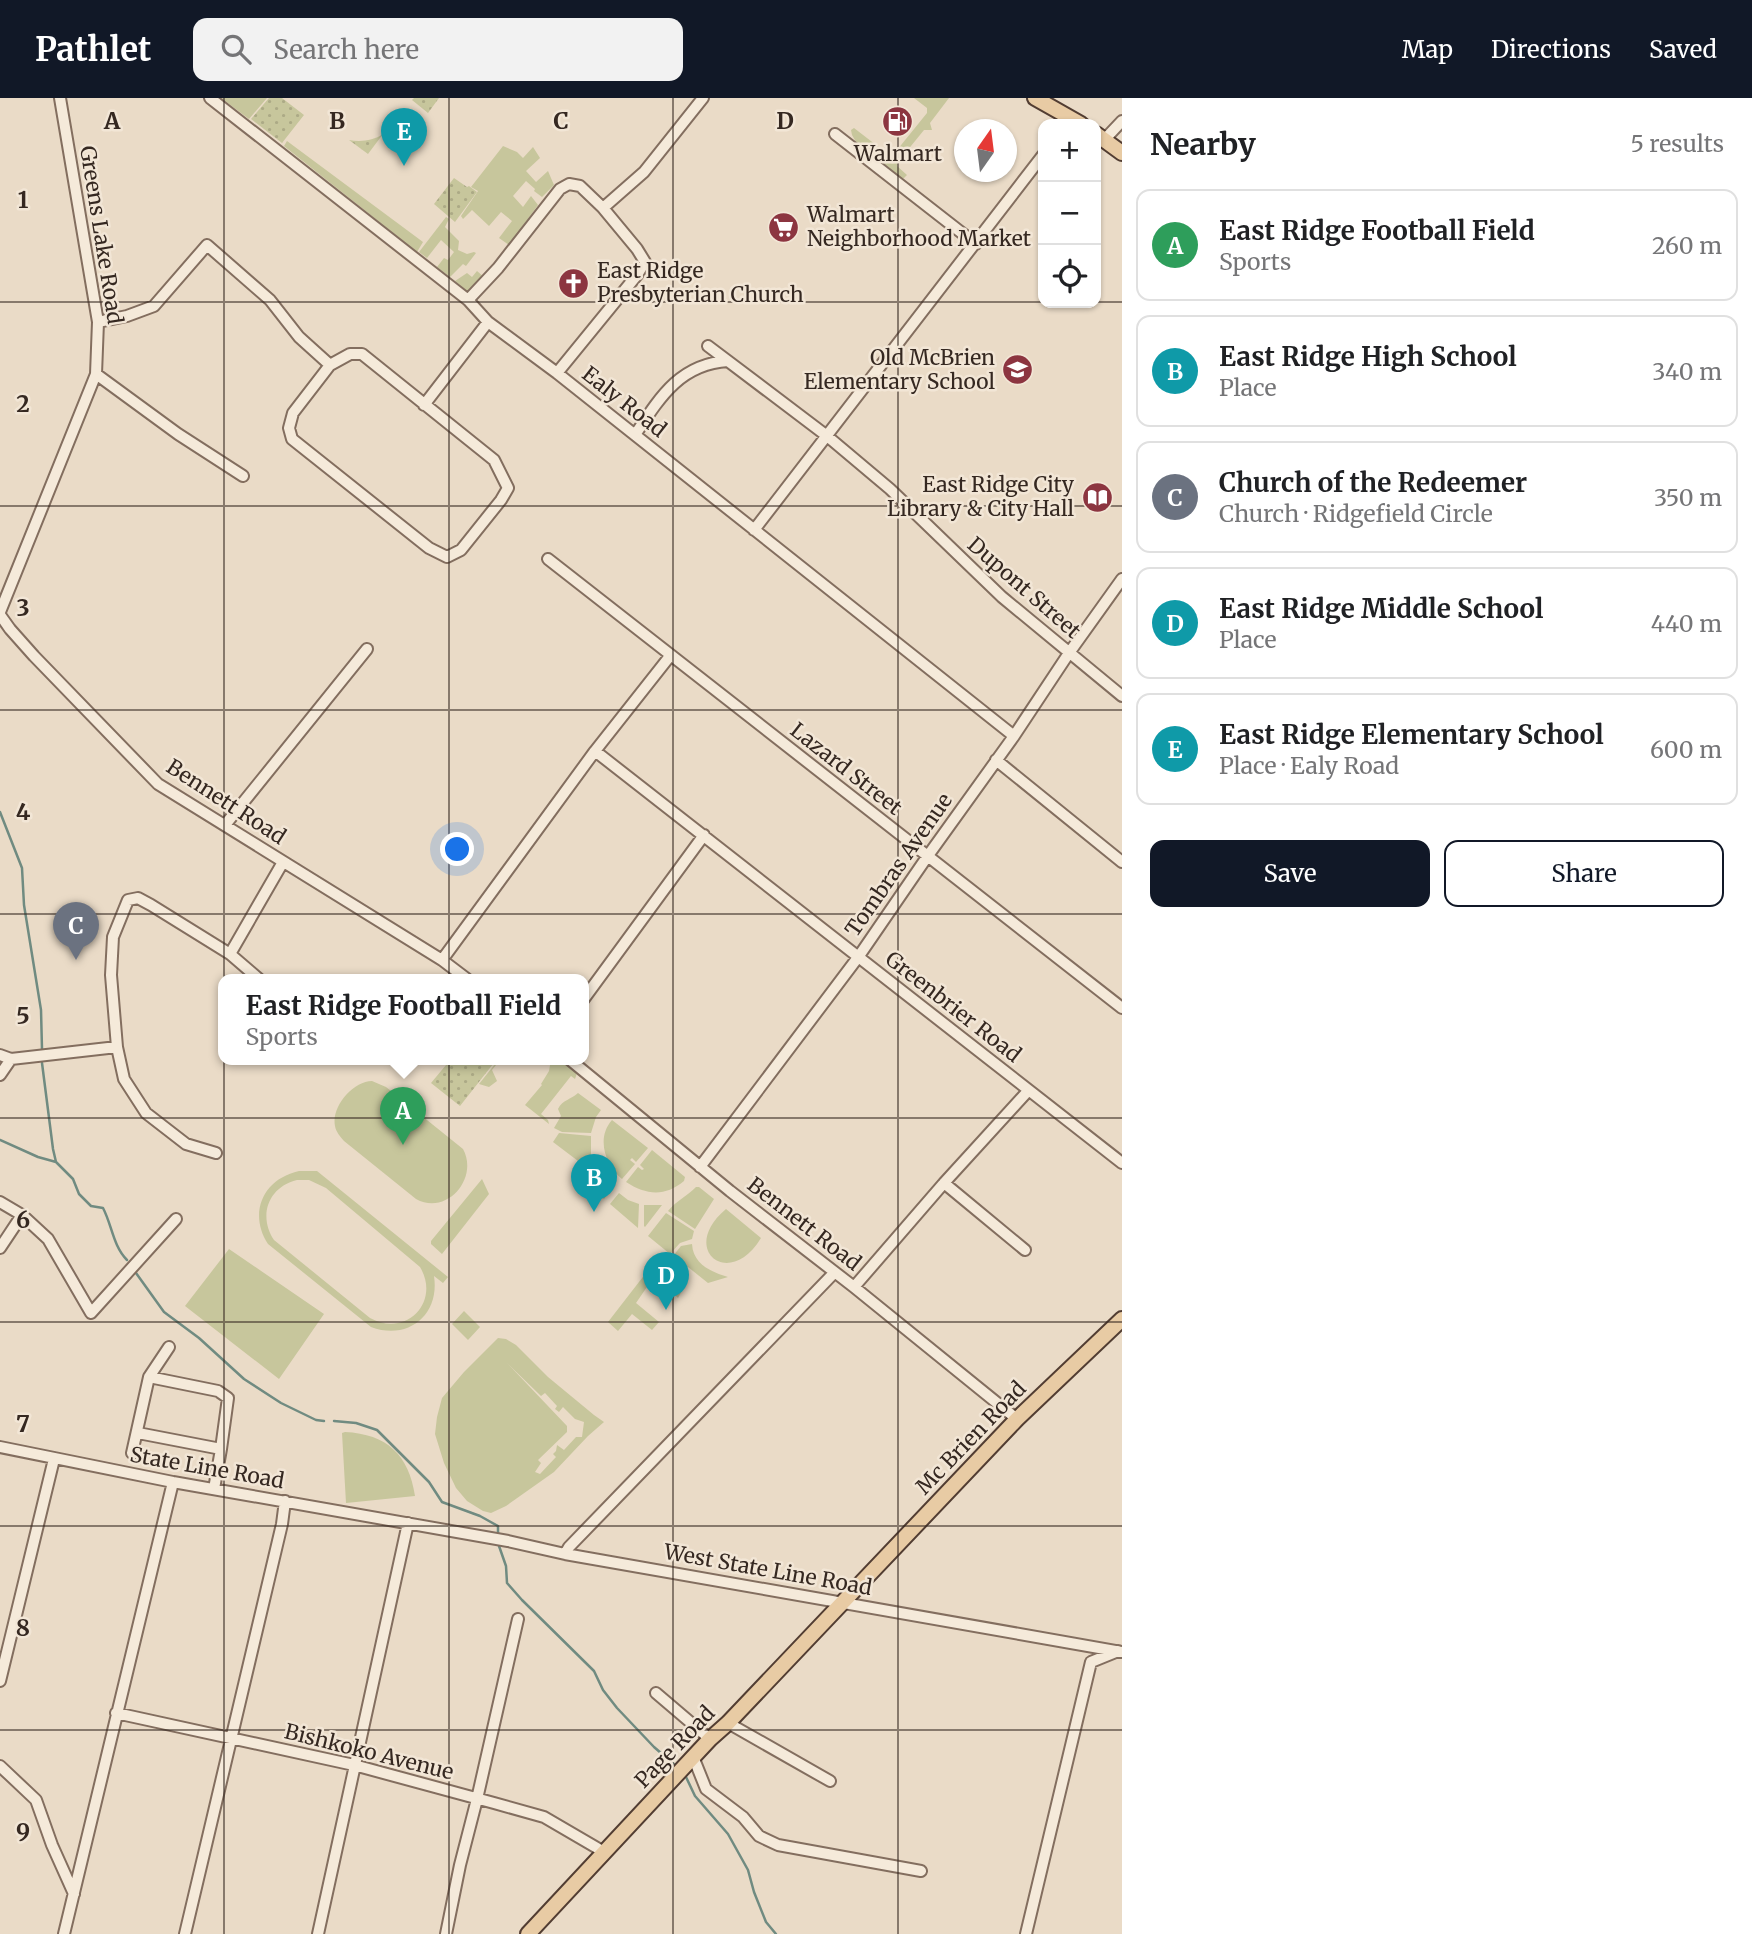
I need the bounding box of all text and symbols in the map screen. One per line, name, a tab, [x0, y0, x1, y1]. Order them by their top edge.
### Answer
search box	[193, 18, 683, 81]
text: Pathlet	[35, 29, 151, 70]
icon: search	[217, 30, 255, 68]
text: Search here	[273, 33, 419, 66]
text: Map	[1402, 34, 1453, 65]
text: Directions	[1491, 34, 1611, 65]
text: Saved	[1649, 34, 1717, 65]
fuel station icon: Walmart	[881, 105, 915, 139]
text: A	[103, 106, 121, 135]
text: B	[329, 106, 345, 135]
text: C	[553, 106, 569, 135]
text: D	[776, 106, 794, 135]
pin: E	[381, 108, 427, 166]
north arrow	[954, 119, 1017, 182]
map controls	[1038, 119, 1101, 308]
button: +	[1038, 119, 1101, 182]
text: Nearby	[1150, 125, 1256, 163]
text: 5 results	[1630, 129, 1724, 158]
place label: Walmart	[853, 140, 942, 167]
street label: Greens Lake Road	[74, 144, 129, 326]
button: −	[1038, 182, 1101, 245]
text: 1	[18, 185, 29, 214]
place label: Walmart Neighborhood Market	[806, 201, 1031, 252]
supermarket icon: Walmart Neighborhood Market	[767, 210, 801, 244]
text: East Ridge Football Field	[1219, 214, 1535, 247]
text: A	[1167, 231, 1183, 260]
text: 260 m	[1652, 231, 1722, 260]
button: locate	[1038, 245, 1101, 308]
text: Sports	[1219, 247, 1291, 276]
place label: East Ridge Presbyterian Church	[597, 257, 804, 308]
church icon: East Ridge Presbyterian Church	[557, 266, 591, 300]
text: East Ridge High School	[1219, 340, 1517, 373]
place label: Old McBrien Elementary School	[804, 344, 996, 395]
school or university icon: Old McBrien Elementary School	[1001, 353, 1035, 387]
text: B	[1167, 357, 1183, 386]
text: 340 m	[1652, 357, 1722, 386]
street label: Ealy Road	[577, 360, 672, 443]
text: Place	[1219, 373, 1276, 402]
text: 2	[16, 389, 30, 418]
text: Church of the Redeemer	[1219, 466, 1527, 499]
place label: East Ridge City Library & City Hall	[887, 471, 1075, 522]
library icon: East Ridge City Library & City Hall	[1080, 480, 1114, 514]
text: C	[1167, 483, 1183, 512]
text: 350 m	[1654, 483, 1722, 512]
text: Church · Ridgefield Circle	[1219, 499, 1493, 528]
street label: Dupont Street	[962, 531, 1087, 644]
text: East Ridge Middle School	[1219, 592, 1543, 625]
text: 3	[16, 593, 30, 622]
text: D	[1166, 609, 1184, 638]
text: 440 m	[1651, 609, 1722, 638]
text: Place	[1219, 625, 1276, 654]
street label: Lazard Street	[785, 717, 908, 821]
text: East Ridge Elementary School	[1219, 718, 1604, 751]
text: E	[1167, 735, 1183, 764]
text: 600 m	[1650, 735, 1722, 764]
text: Place · Ealy Road	[1219, 751, 1399, 780]
street label: Bennett Road	[162, 753, 291, 850]
street label: Tombras Avenue	[839, 788, 958, 942]
text: 4	[16, 797, 31, 826]
your location	[440, 832, 474, 866]
button: Save	[1150, 840, 1430, 907]
button: Share	[1444, 840, 1724, 907]
pin: C	[53, 902, 99, 960]
street label: Greenbrier Road	[880, 945, 1027, 1068]
popup	[218, 974, 589, 1065]
text: East Ridge Football Field	[246, 989, 561, 1022]
text: 5	[16, 1001, 30, 1030]
text: Sports	[246, 1022, 318, 1051]
pin: A	[380, 1087, 426, 1145]
pin: B	[571, 1154, 617, 1212]
street label: Bennett Road	[742, 1171, 867, 1277]
text: 6	[16, 1205, 30, 1234]
pin: D	[643, 1252, 689, 1310]
street label: Mc Brien Road	[910, 1375, 1032, 1500]
text: 7	[16, 1409, 30, 1438]
street label: State Line Road	[128, 1441, 287, 1494]
street label: West State Line Road	[661, 1538, 874, 1601]
text: 8	[16, 1613, 30, 1642]
street label: Page Road	[629, 1700, 721, 1793]
street label: Bishkoko Avenue	[282, 1717, 456, 1786]
text: 9	[16, 1817, 30, 1846]

